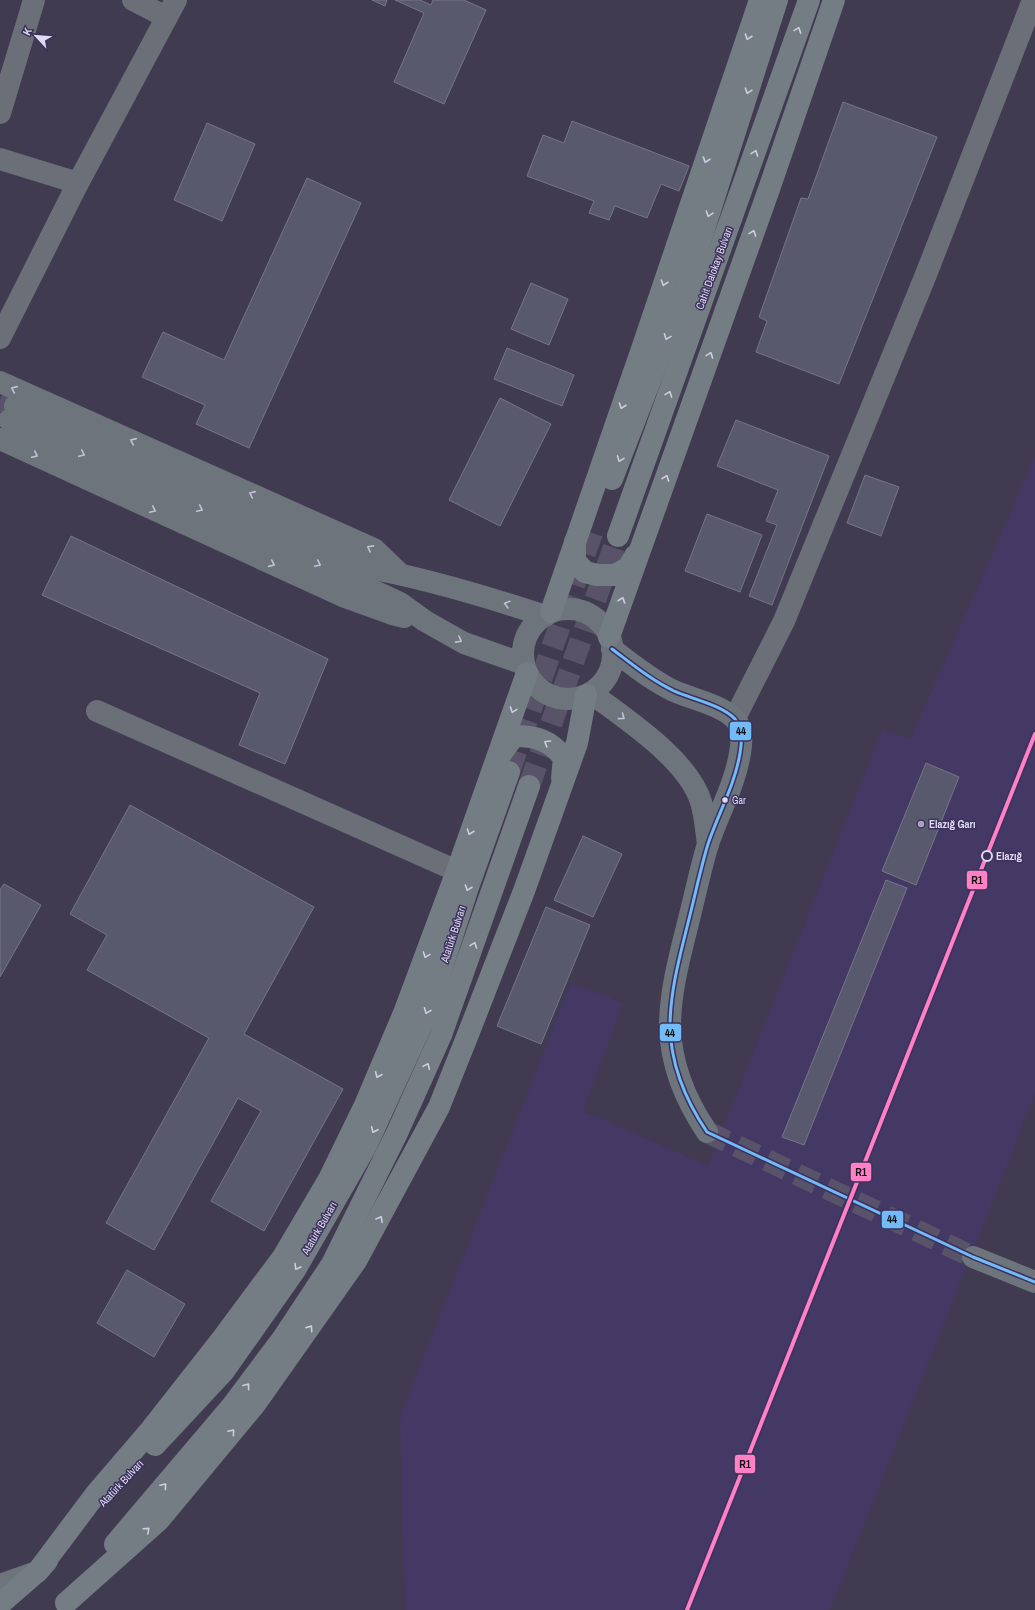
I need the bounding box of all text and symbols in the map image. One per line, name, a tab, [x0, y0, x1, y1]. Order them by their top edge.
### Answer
north arrow	[16, 16, 56, 56]
text: K	[19, 25, 35, 38]
one-way arrow	[794, 27, 802, 34]
one-way arrow	[744, 33, 752, 40]
one-way arrow	[744, 87, 753, 94]
one-way arrow	[750, 149, 758, 156]
one-way arrow	[702, 157, 711, 164]
one-way arrow	[705, 211, 714, 218]
street label: Cahit Dalokay Bulvarı	[693, 225, 735, 311]
one-way arrow	[749, 229, 757, 236]
one-way arrow	[661, 280, 669, 287]
one-way arrow	[663, 334, 671, 341]
one-way arrow	[705, 352, 713, 359]
one-way arrow	[10, 385, 17, 393]
one-way arrow	[664, 391, 672, 398]
one-way arrow	[619, 403, 627, 410]
one-way arrow	[129, 438, 137, 446]
one-way arrow	[78, 449, 85, 457]
one-way arrow	[31, 450, 39, 458]
one-way arrow	[617, 455, 625, 462]
one-way arrow	[661, 474, 669, 481]
one-way arrow	[248, 491, 256, 499]
one-way arrow	[196, 504, 203, 512]
one-way arrow	[149, 505, 157, 513]
one-way arrow	[367, 545, 374, 553]
one-way arrow	[267, 559, 275, 567]
one-way arrow	[313, 559, 321, 567]
one-way arrow	[617, 597, 625, 604]
one-way arrow	[504, 600, 511, 608]
one-way arrow	[455, 635, 462, 643]
one-way arrow	[510, 706, 518, 713]
one-way arrow	[617, 712, 624, 719]
line badge: 44	[729, 721, 752, 741]
text: 44	[736, 724, 746, 738]
one-way arrow	[544, 740, 551, 747]
place label: Gar	[732, 794, 746, 807]
marker: Gar	[720, 795, 730, 805]
place label: Elazığ Garı	[929, 817, 976, 831]
marker: Elazığ Garı	[916, 819, 926, 829]
one-way arrow	[466, 829, 475, 836]
place label: Elazığ	[996, 849, 1023, 863]
marker: Elazığ	[981, 850, 993, 862]
line badge: R1	[966, 870, 988, 890]
text: R1	[971, 873, 983, 887]
one-way arrow	[465, 884, 473, 891]
street label: Atatürk Bulvarı	[437, 904, 469, 965]
one-way arrow	[469, 941, 477, 948]
one-way arrow	[422, 951, 430, 958]
one-way arrow	[424, 1008, 432, 1015]
line badge: 44	[659, 1023, 682, 1042]
text: 44	[665, 1026, 675, 1040]
one-way arrow	[422, 1063, 430, 1070]
one-way arrow	[374, 1072, 382, 1079]
one-way arrow	[371, 1125, 379, 1133]
line badge: R1	[850, 1162, 872, 1182]
text: R1	[855, 1165, 867, 1179]
street label: Atatürk Bulvarı	[298, 1199, 340, 1258]
line badge: 44	[881, 1210, 904, 1229]
text: 44	[887, 1212, 897, 1226]
one-way arrow	[375, 1215, 382, 1223]
one-way arrow	[294, 1263, 301, 1270]
one-way arrow	[305, 1325, 313, 1332]
one-way arrow	[242, 1383, 249, 1390]
one-way arrow	[228, 1430, 235, 1437]
line badge: R1	[734, 1454, 756, 1474]
street label: Atatürk Bulvarı	[95, 1457, 146, 1510]
text: R1	[739, 1457, 751, 1471]
one-way arrow	[160, 1483, 167, 1490]
one-way arrow	[142, 1528, 150, 1535]

